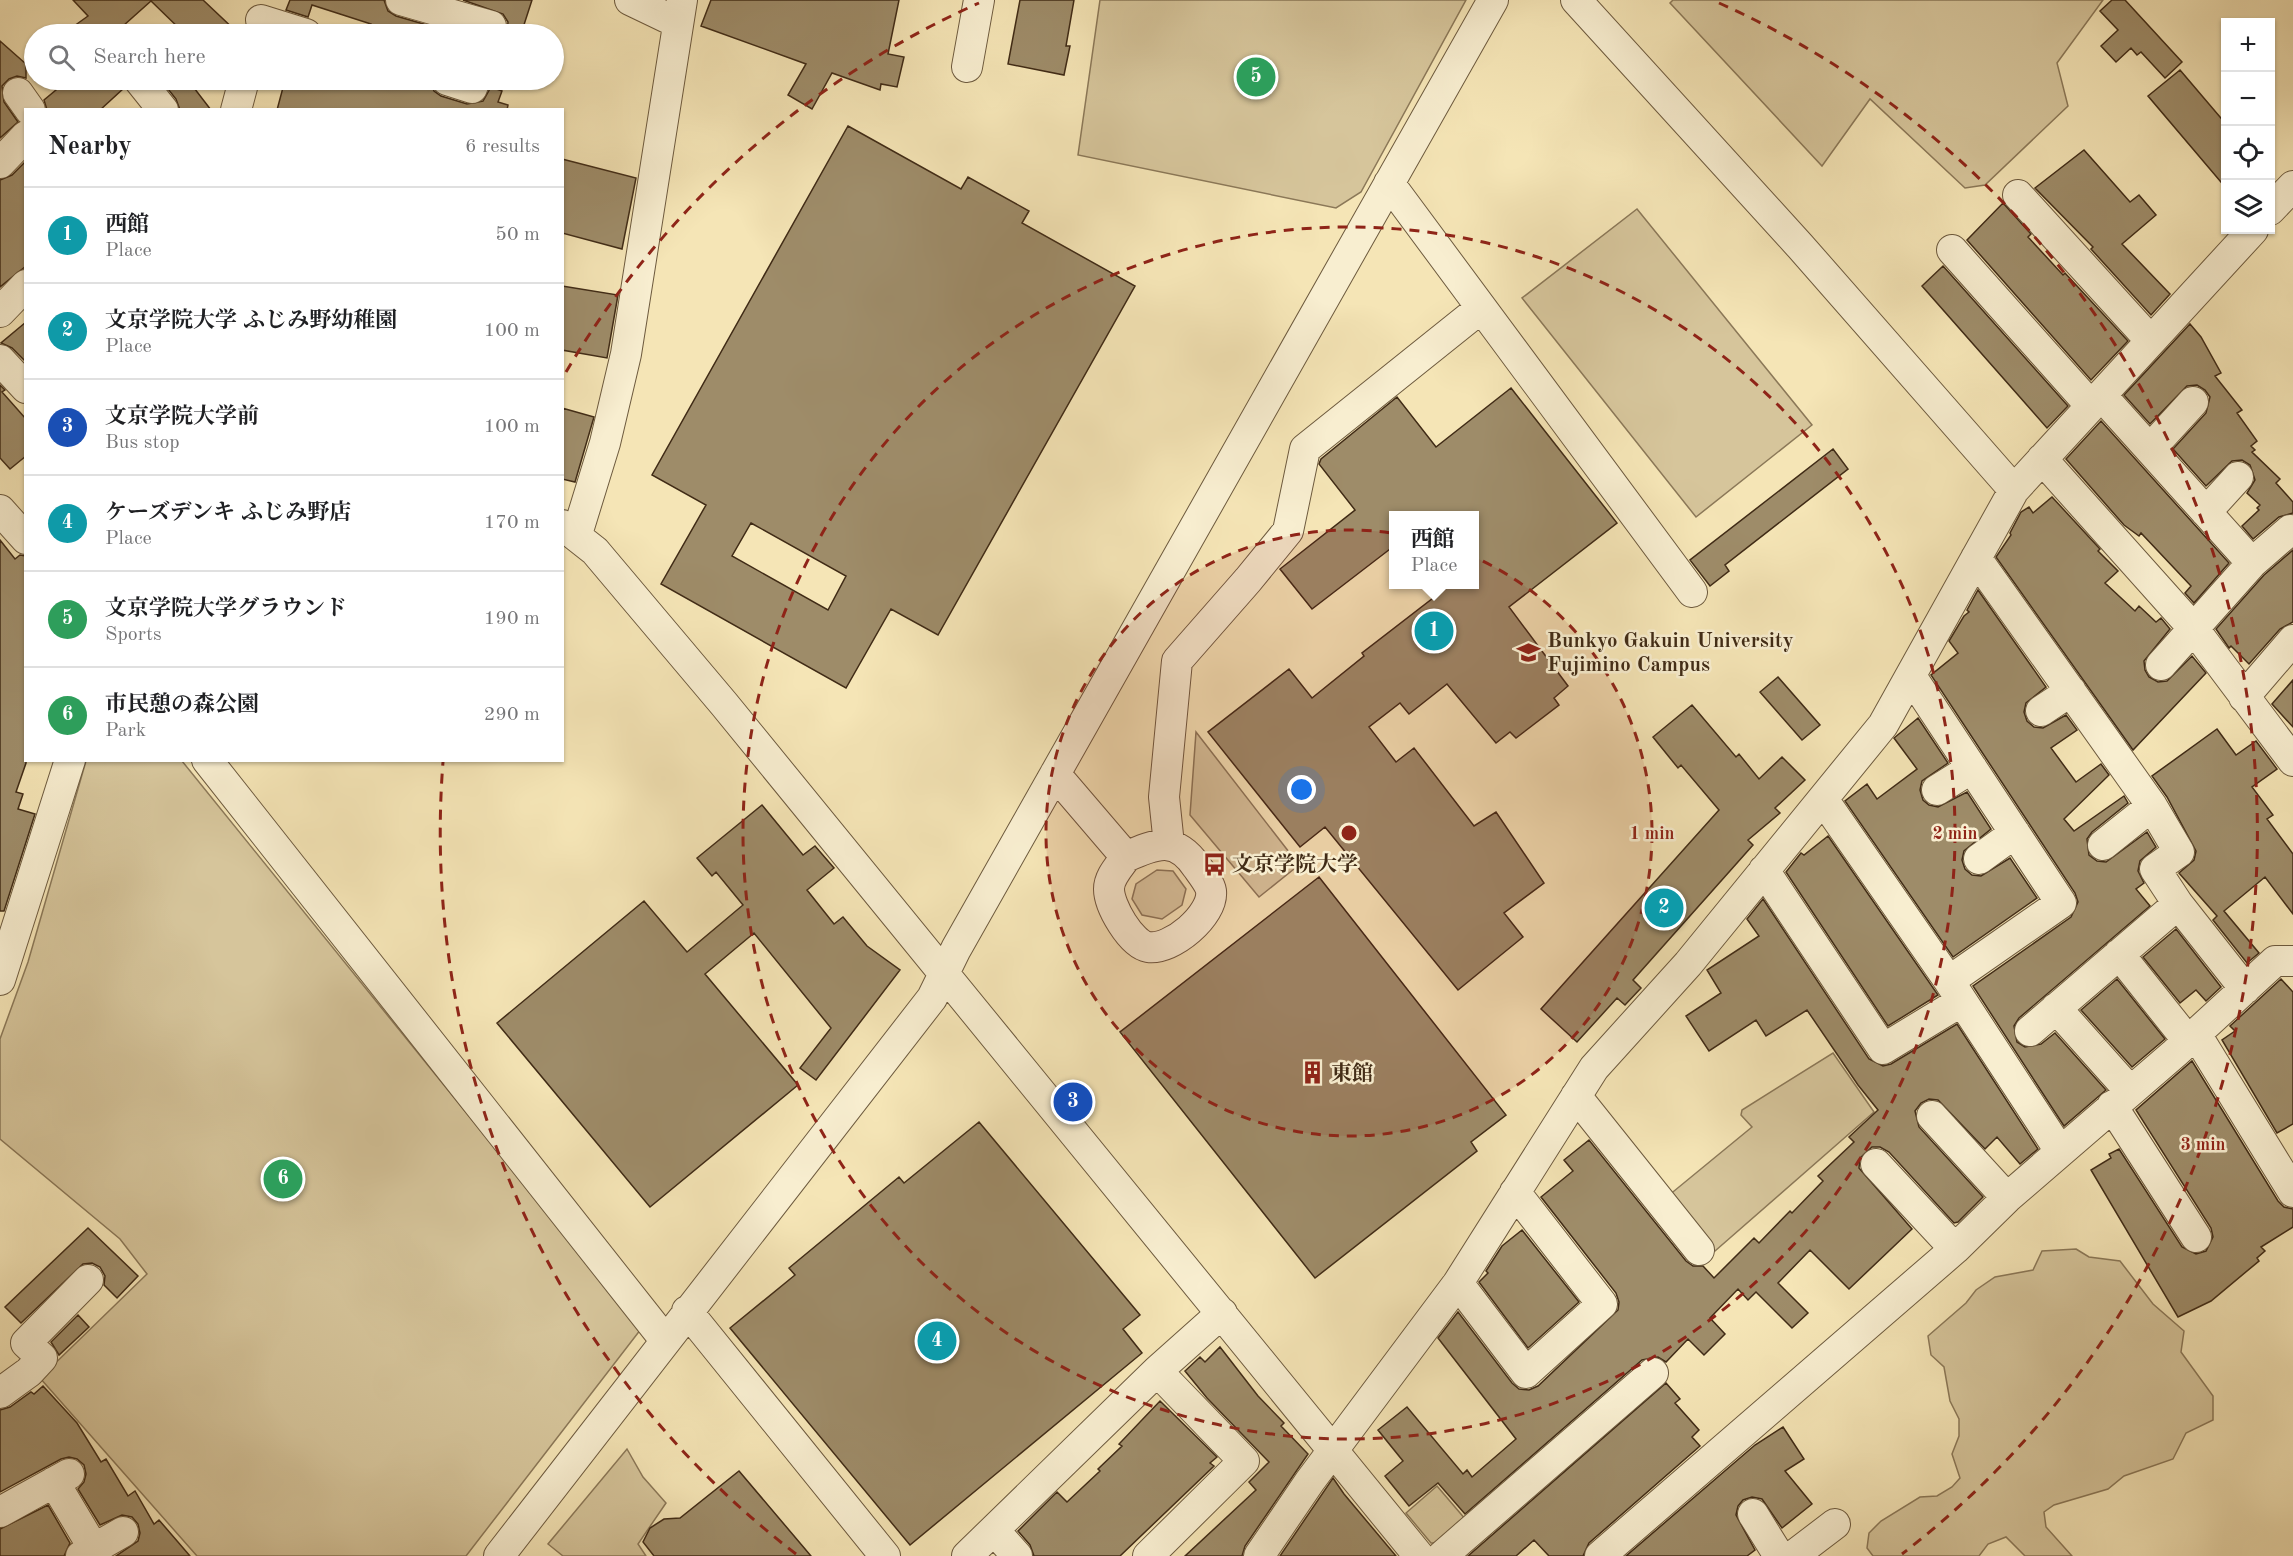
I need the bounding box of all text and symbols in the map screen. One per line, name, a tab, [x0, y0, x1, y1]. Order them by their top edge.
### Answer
map controls	[2221, 18, 2275, 234]
button: +	[2221, 18, 2275, 72]
search box	[24, 24, 564, 90]
icon: search	[45, 41, 78, 74]
text: Search here	[93, 46, 206, 68]
pin: 5	[1236, 54, 1276, 100]
button: −	[2221, 72, 2275, 126]
button: locate	[2221, 126, 2275, 180]
text: Nearby	[48, 134, 132, 160]
text: 6 results	[465, 137, 540, 157]
button: layers	[2221, 180, 2275, 234]
text: 西館	[105, 214, 149, 236]
text: 1	[62, 225, 73, 245]
text: 50 m	[495, 225, 540, 245]
text: Place	[105, 241, 152, 261]
text: 文京学院大学 ふじみ野幼稚園	[105, 310, 397, 332]
text: 2	[62, 321, 73, 341]
text: 100 m	[484, 321, 540, 341]
text: Place	[105, 337, 152, 357]
text: 文京学院大学前	[105, 406, 259, 428]
text: 3	[62, 417, 73, 437]
text: 100 m	[484, 417, 540, 437]
text: Bus stop	[105, 433, 180, 453]
text: ケーズデンキ ふじみ野店	[105, 502, 351, 524]
popup	[1389, 511, 1479, 589]
text: 4	[62, 513, 73, 533]
text: 170 m	[484, 513, 540, 533]
text: Place	[105, 529, 152, 549]
text: 西館	[1411, 529, 1455, 551]
text: Place	[1411, 556, 1457, 576]
text: 文京学院大学グラウンド	[105, 598, 347, 620]
pin: 1	[1414, 608, 1454, 654]
text: 5	[62, 609, 73, 629]
text: 190 m	[484, 609, 540, 629]
text: Sports	[105, 625, 162, 645]
place label: Bunkyo Gakuin University Fujimino Campus	[1547, 631, 1794, 676]
school or university icon: Bunkyo Gakuin University Fujimino Campus	[1516, 639, 1542, 665]
text: 市民憩の森公園	[105, 694, 259, 716]
text: 6	[62, 705, 73, 725]
text: 290 m	[484, 705, 540, 725]
text: Park	[105, 721, 146, 741]
your location	[1287, 775, 1316, 804]
centre of rings	[1339, 823, 1359, 843]
text: 1 min	[1629, 825, 1675, 843]
text: 2 min	[1932, 825, 1978, 843]
bus stop icon: 文京学院大学	[1201, 851, 1227, 877]
place label: 文京学院大学	[1232, 853, 1358, 876]
pin: 2	[1644, 886, 1684, 930]
building icon: 東館	[1300, 1060, 1326, 1086]
place label: 東館	[1331, 1062, 1373, 1085]
pin: 3	[1054, 1080, 1092, 1124]
text: 3 min	[2180, 1136, 2226, 1154]
pin: 6	[264, 1156, 302, 1202]
pin: 4	[918, 1318, 956, 1364]

